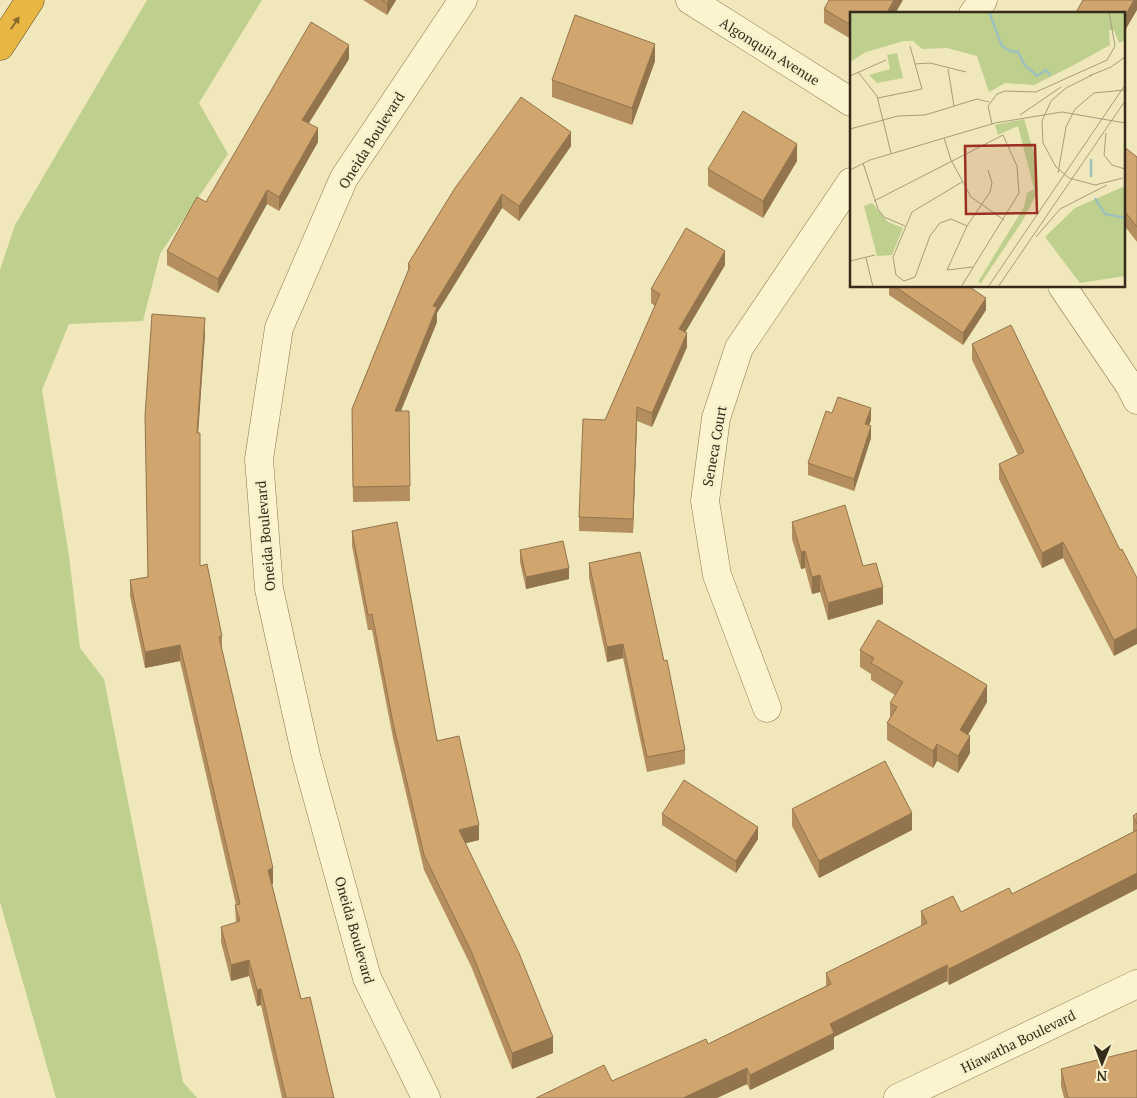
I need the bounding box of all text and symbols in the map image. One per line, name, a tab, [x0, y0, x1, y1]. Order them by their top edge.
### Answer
inset map	[850, 12, 1124, 288]
street label: Algonquin Avenue	[716, 13, 824, 89]
one-way arrow	[10, 16, 20, 30]
street label: Oneida Boulevard	[334, 88, 409, 192]
street label: Seneca Court	[698, 403, 731, 488]
street label: Oneida Boulevard	[251, 480, 279, 592]
street label: Oneida Boulevard	[331, 874, 379, 986]
street label: Hiawatha Boulevard	[958, 1005, 1079, 1077]
north arrow	[1077, 1038, 1127, 1088]
text: N	[1096, 1067, 1107, 1086]

